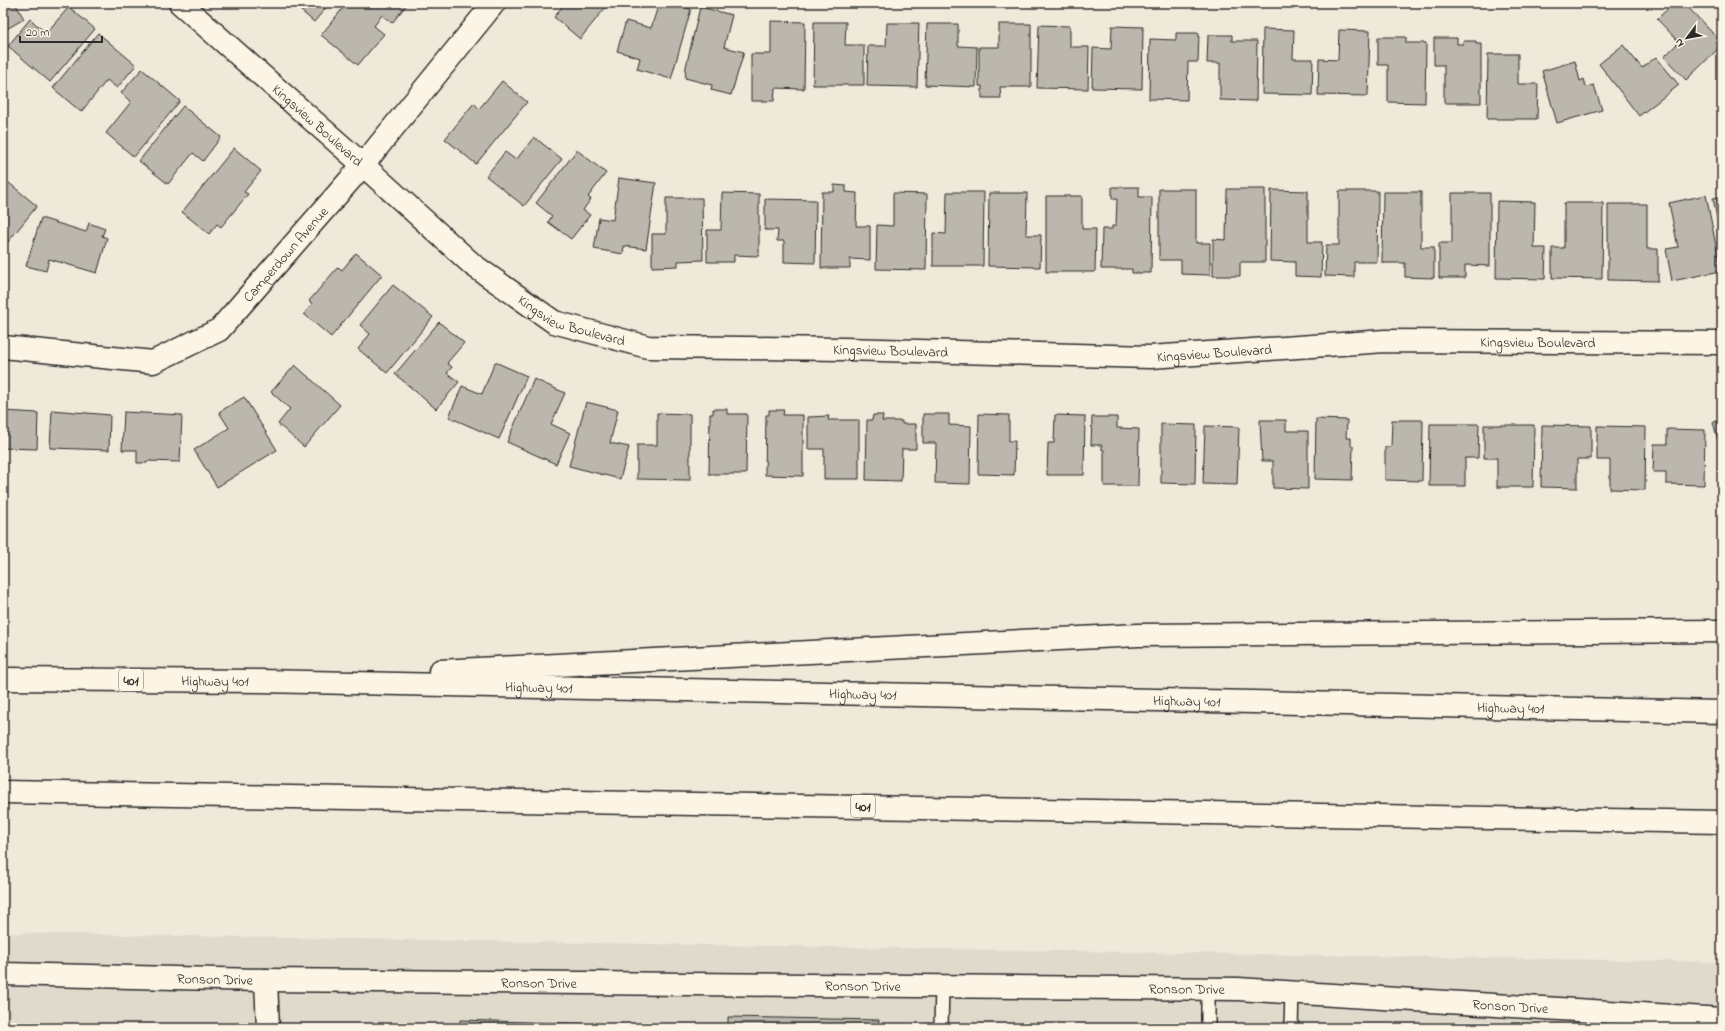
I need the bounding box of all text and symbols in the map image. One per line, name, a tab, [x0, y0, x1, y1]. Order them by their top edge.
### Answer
scale bar	[20, 18, 102, 44]
north arrow	[1667, 18, 1707, 58]
text: 20 m	[26, 24, 49, 42]
text: N	[1671, 35, 1688, 50]
street label: Kingsview Boulevard	[267, 80, 367, 172]
street label: Camperdown Avenue	[239, 202, 335, 307]
street label: Kingsview Boulevard	[513, 291, 627, 353]
street label: Kingsview Boulevard	[1480, 333, 1596, 355]
street label: Kingsview Boulevard	[833, 340, 948, 364]
street label: Kingsview Boulevard	[1156, 340, 1273, 368]
road number: 401	[119, 669, 143, 691]
street label: Highway 401	[181, 671, 249, 694]
street label: Highway 401	[505, 677, 573, 700]
street label: Highway 401	[829, 684, 897, 707]
street label: Highway 401	[1153, 691, 1221, 714]
street label: Highway 401	[1477, 698, 1545, 721]
road number: 401	[851, 795, 875, 817]
street label: Ronson Drive	[177, 969, 254, 992]
street label: Ronson Drive	[501, 973, 578, 995]
street label: Ronson Drive	[825, 976, 902, 998]
street label: Ronson Drive	[1149, 979, 1226, 1001]
street label: Ronson Drive	[1472, 995, 1550, 1020]

